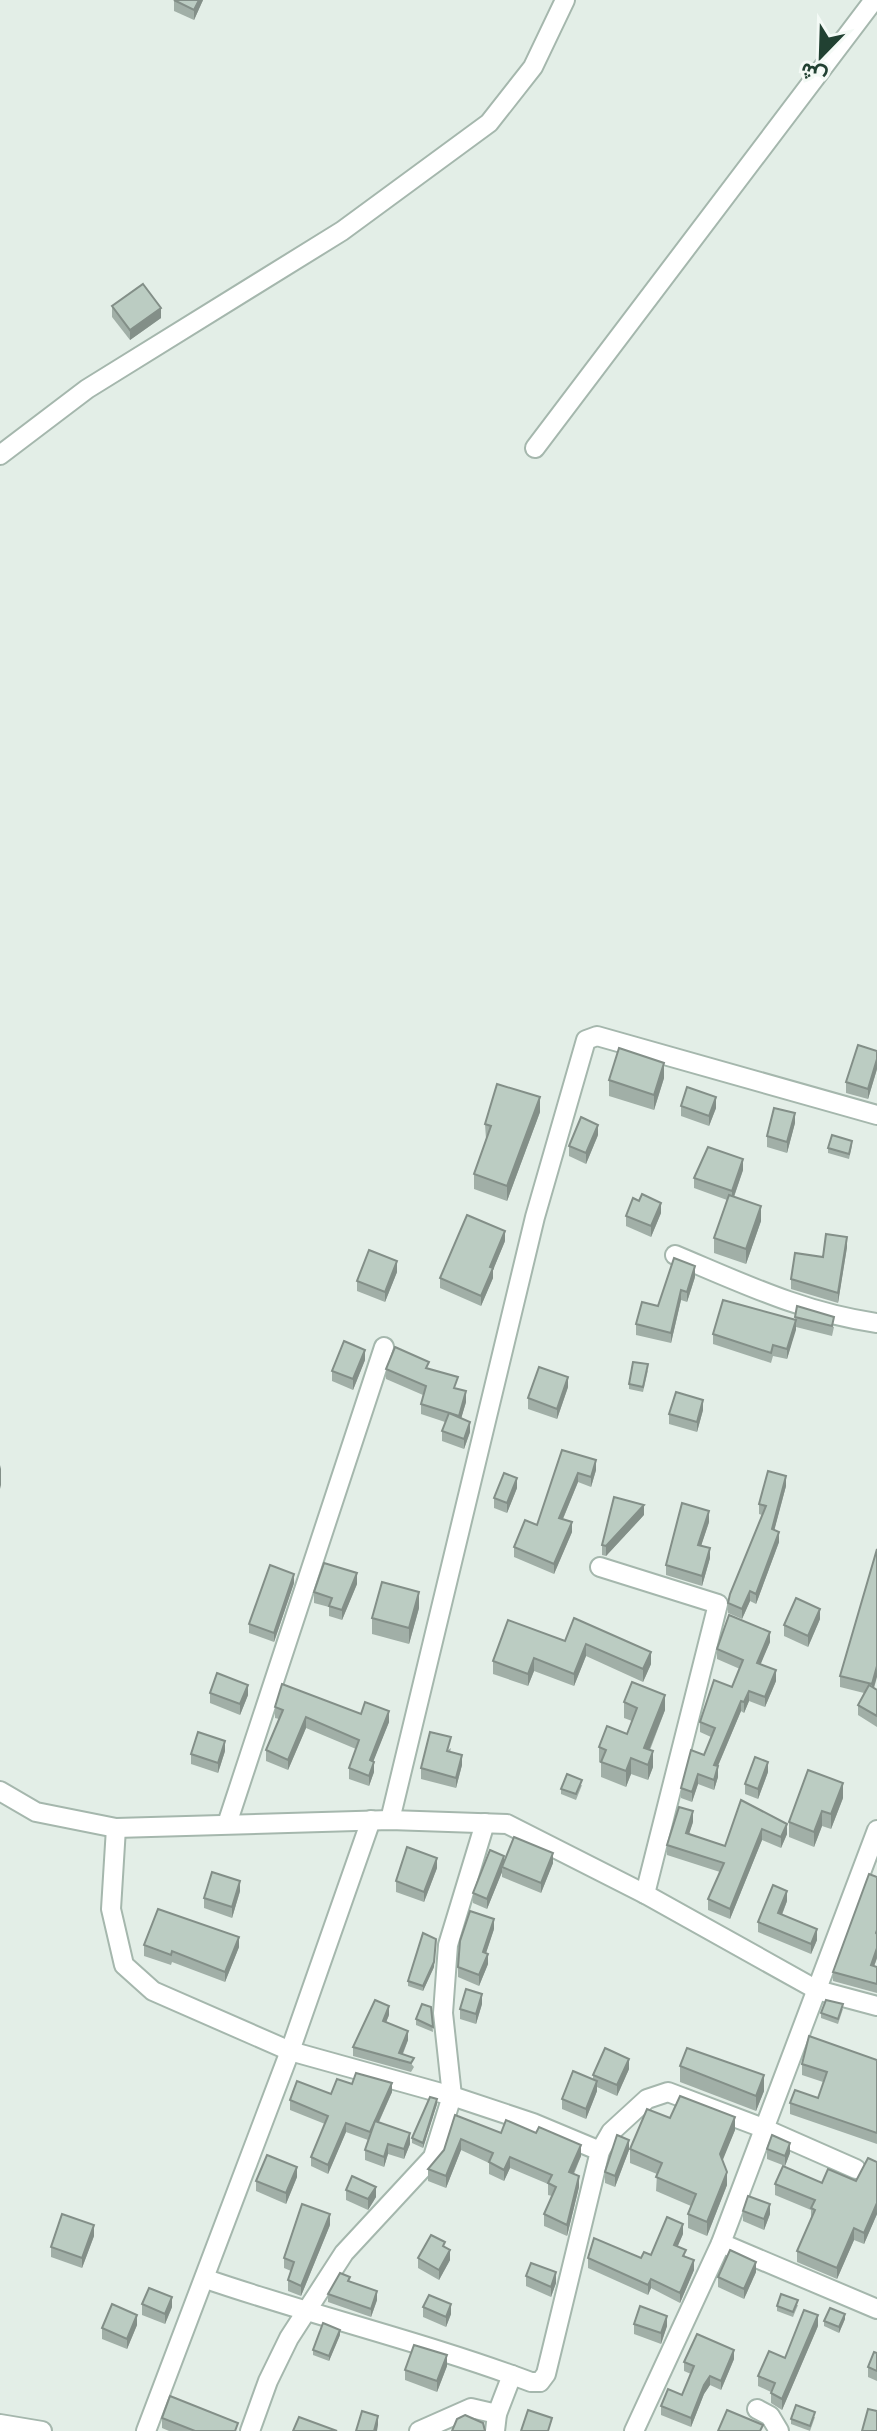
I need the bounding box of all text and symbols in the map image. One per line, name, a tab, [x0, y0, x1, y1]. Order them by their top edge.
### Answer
north arrow	[781, 16, 861, 96]
text: ش	[795, 55, 831, 93]

